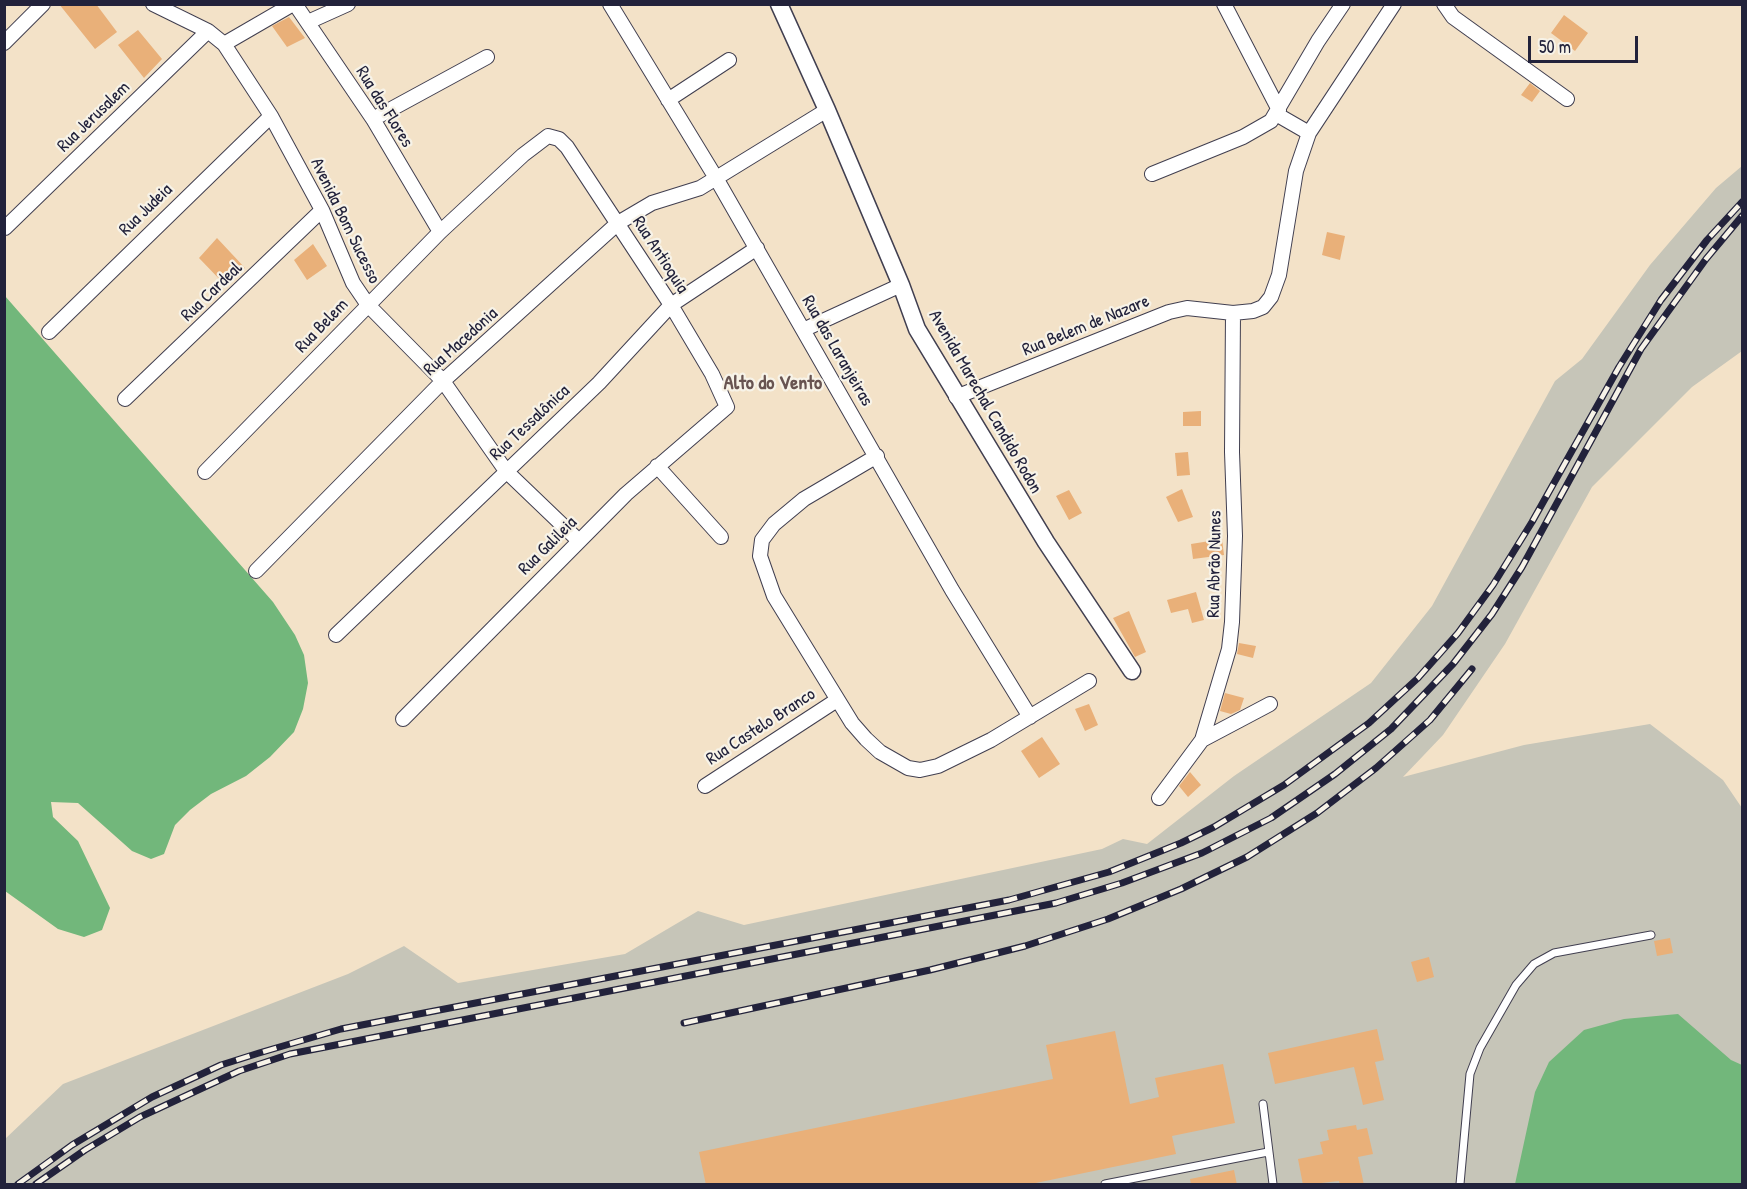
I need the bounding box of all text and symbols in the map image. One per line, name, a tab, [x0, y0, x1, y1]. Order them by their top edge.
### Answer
scale bar	[1531, 24, 1640, 62]
text: 50 m	[1539, 34, 1571, 59]
street label: Rua das Flores	[351, 62, 417, 152]
street label: Rua Jerusalem	[53, 77, 135, 157]
street label: Avenida Bom Sucesso	[305, 155, 385, 287]
street label: Rua Judeia	[115, 179, 177, 241]
street label: Rua Antioquia	[627, 212, 693, 298]
street label: Rua Cardeal	[177, 258, 247, 326]
street label: Rua Belem de Nazare	[1019, 291, 1153, 361]
street label: Rua das Laranjeiras	[797, 292, 877, 410]
street label: Rua Belem	[291, 294, 353, 358]
street label: Rua Macedonia	[420, 303, 502, 381]
street label: Avenida Marechal Candido Rodon	[924, 306, 1046, 498]
district label: Alto do Vento	[724, 372, 822, 396]
street label: Rua Tessalônica	[486, 381, 574, 465]
street label: Rua Abrão Nunes	[1203, 510, 1227, 618]
street label: Rua Galileia	[514, 512, 582, 580]
street label: Rua Castelo Branco	[703, 684, 819, 770]

